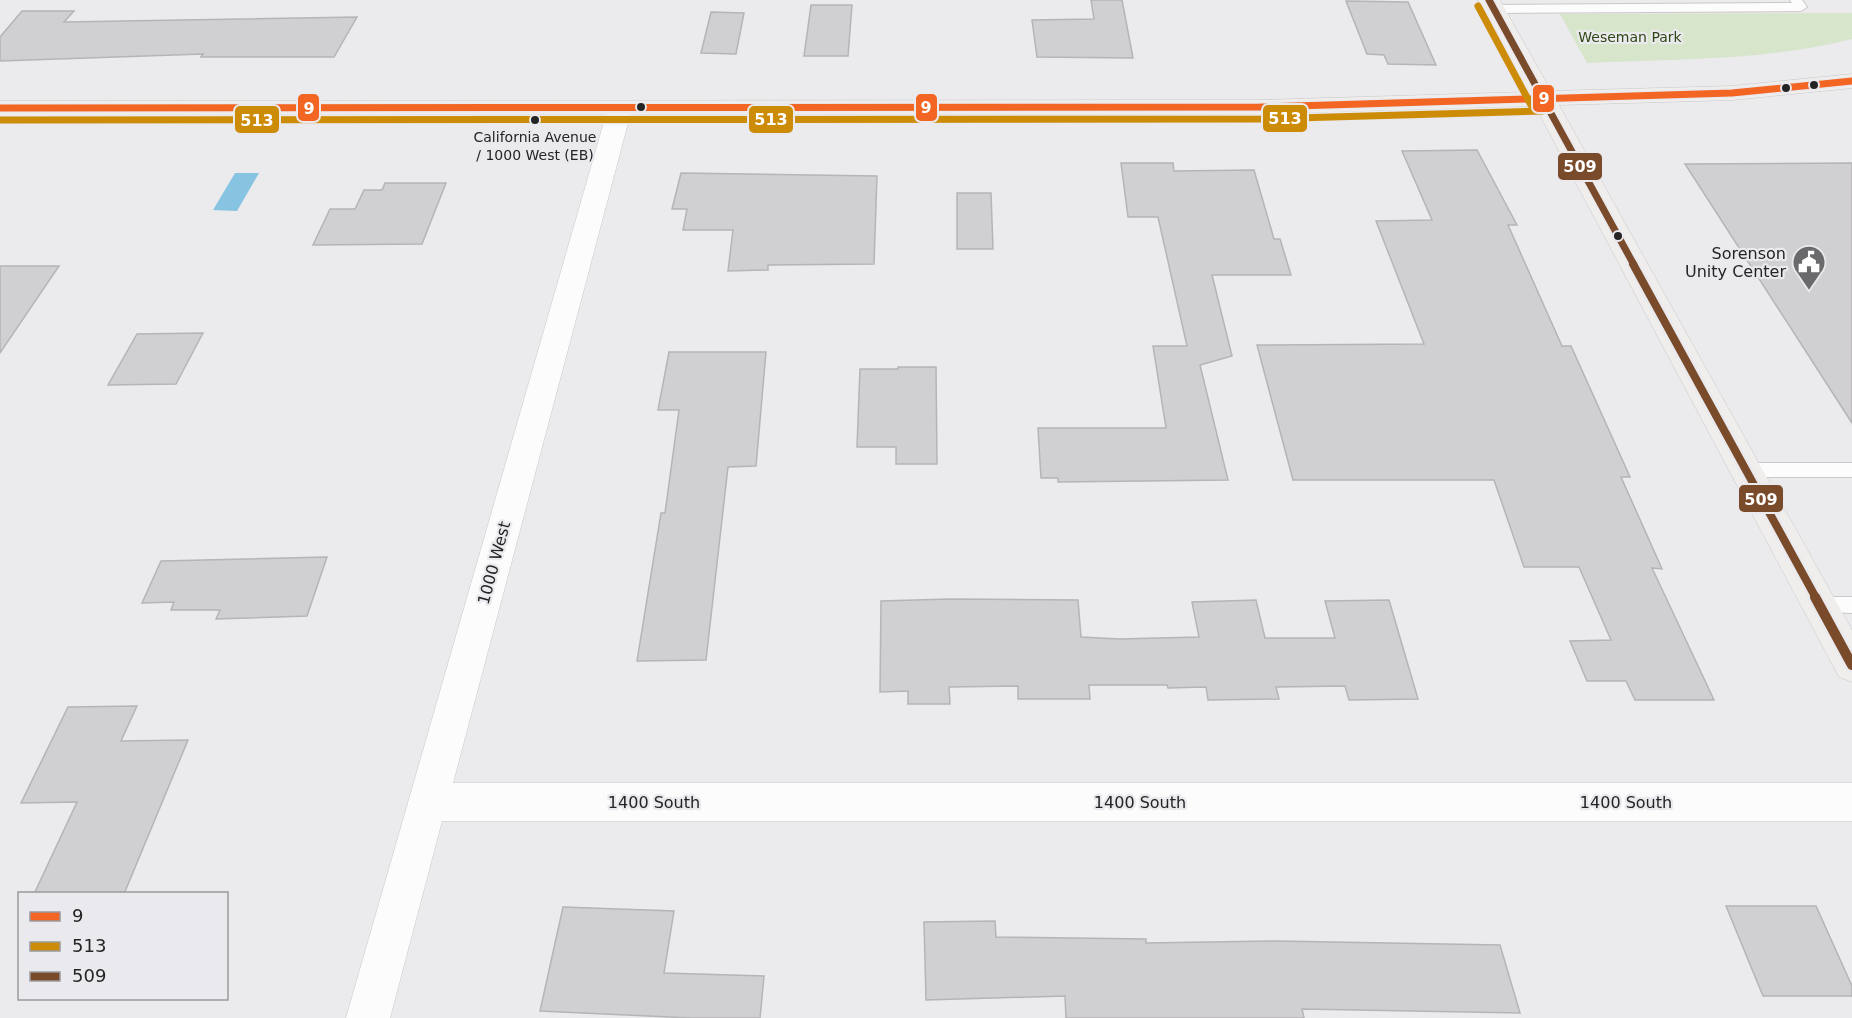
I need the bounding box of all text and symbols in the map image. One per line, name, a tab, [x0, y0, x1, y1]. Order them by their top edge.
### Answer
park label: Weseman Park	[1578, 29, 1683, 45]
unlabelled marker	[1808, 79, 1820, 91]
unlabelled marker	[1780, 82, 1792, 94]
line badge: 9	[1532, 84, 1555, 113]
text: 9	[1538, 89, 1550, 108]
line badge: 9	[297, 93, 320, 122]
line badge: 9	[915, 93, 938, 122]
text: 9	[920, 98, 932, 117]
text: 9	[303, 99, 315, 118]
unlabelled marker	[635, 101, 647, 113]
line badge: 513	[1262, 104, 1308, 133]
line badge: 513	[234, 105, 280, 134]
line badge: 513	[748, 105, 794, 134]
text: 513	[1268, 109, 1302, 128]
text: 513	[754, 110, 788, 129]
text: 513	[240, 111, 274, 130]
marker: California Avenue / 1000 West (EB)	[529, 114, 541, 126]
place label: California Avenue / 1000 West (EB)	[474, 129, 596, 163]
line badge: 509	[1557, 152, 1603, 181]
text: 509	[1563, 157, 1597, 176]
unlabelled marker	[1612, 230, 1624, 242]
place label: Sorenson Unity Center	[1685, 244, 1786, 281]
public building icon: Sorenson Unity Center	[1791, 244, 1827, 291]
line badge: 509	[1738, 484, 1784, 513]
text: 509	[1744, 490, 1778, 509]
street label: 1000 West	[474, 519, 514, 607]
street label: 1400 South	[608, 793, 700, 812]
street label: 1400 South	[1094, 793, 1186, 812]
street label: 1400 South	[1580, 793, 1672, 812]
legend	[18, 892, 228, 1000]
text: 9	[72, 905, 83, 926]
text: 513	[72, 935, 106, 956]
text: 509	[72, 965, 106, 986]

